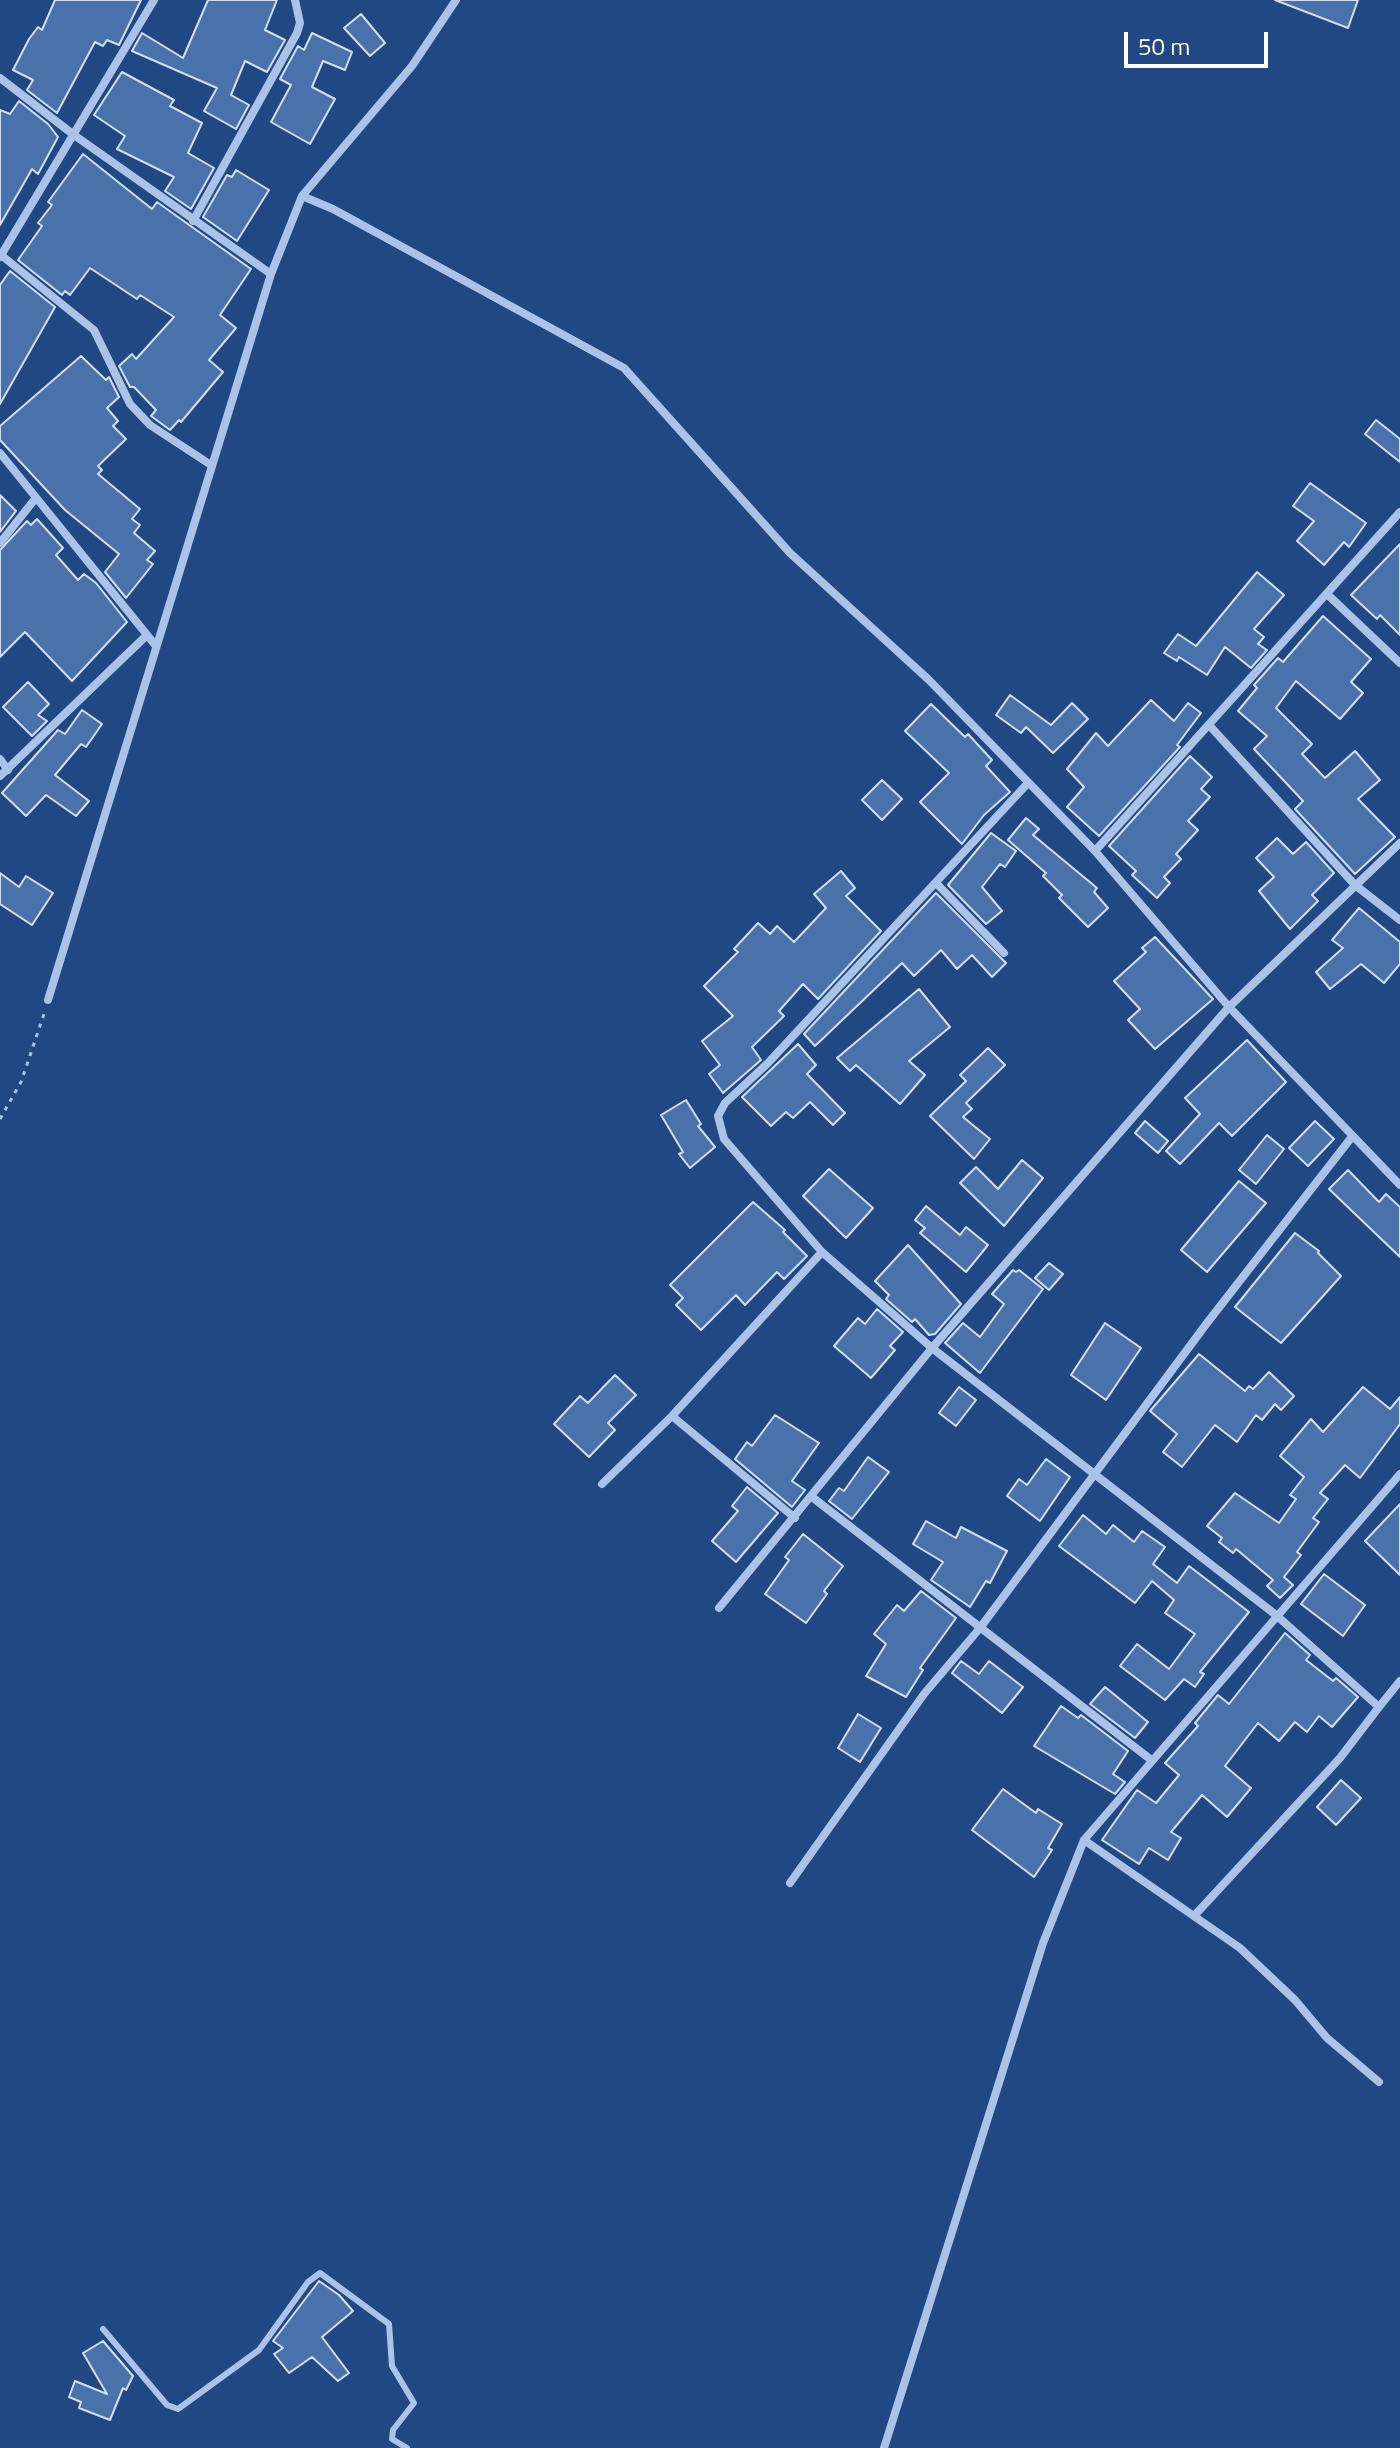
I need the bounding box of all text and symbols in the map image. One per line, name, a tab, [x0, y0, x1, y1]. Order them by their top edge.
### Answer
scale bar	[1128, 16, 1272, 66]
text: 50 m	[1138, 28, 1190, 64]

